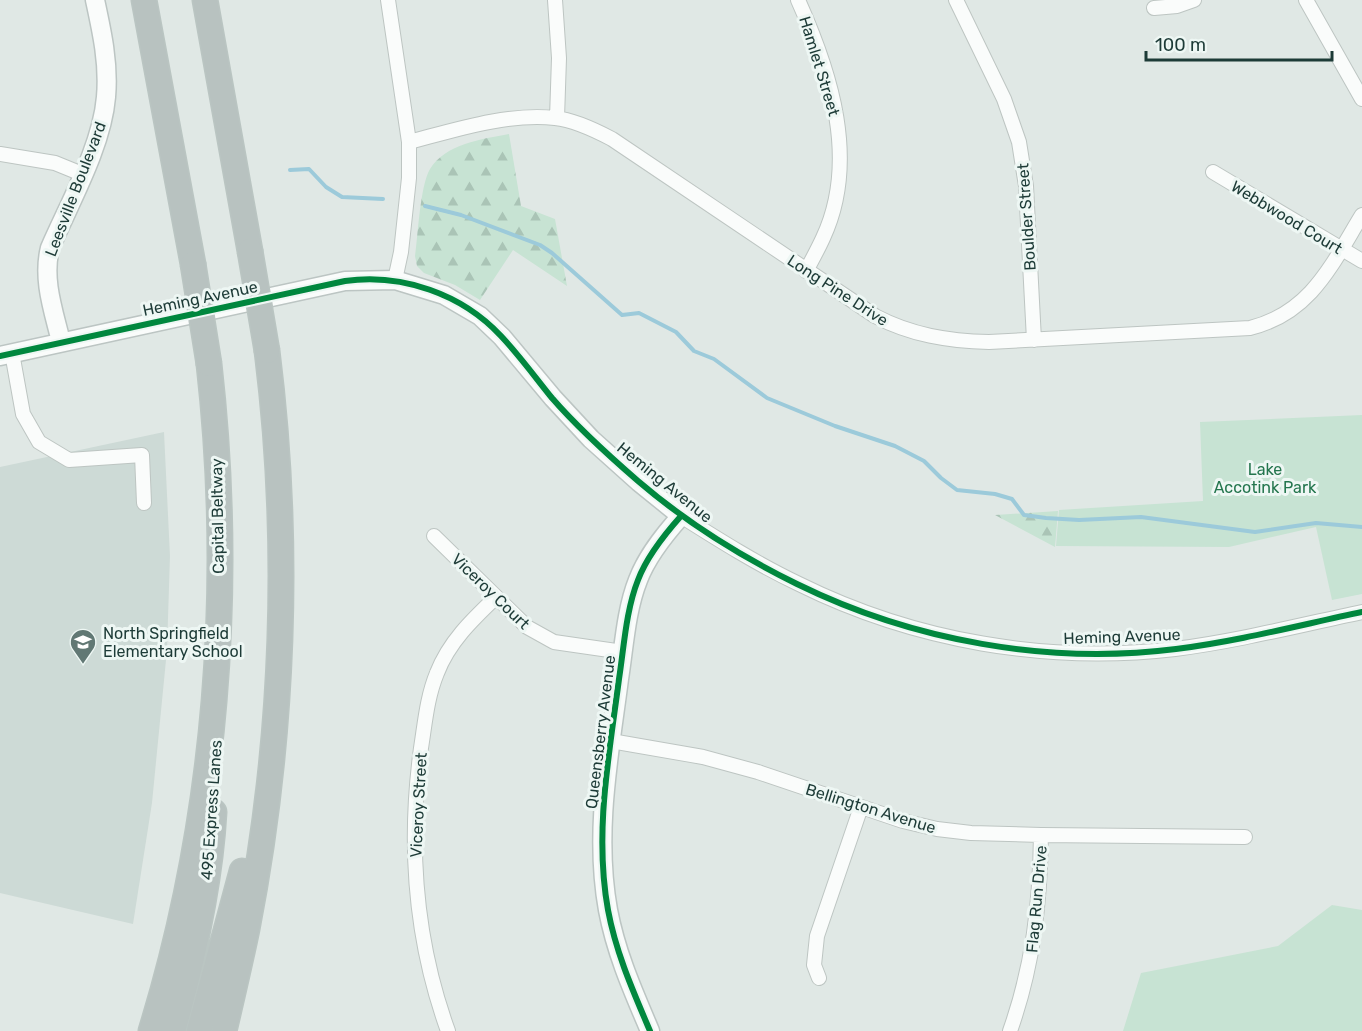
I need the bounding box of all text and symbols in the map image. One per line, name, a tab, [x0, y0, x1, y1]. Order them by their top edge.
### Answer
street label: Hamlet Street	[795, 14, 844, 119]
scale bar	[1146, 24, 1332, 62]
text: 100 m	[1155, 34, 1206, 56]
street label: Leesville Boulevard	[41, 119, 110, 259]
street label: Boulder Street	[1013, 163, 1040, 271]
street label: Webbwood Court	[1228, 177, 1346, 258]
street label: Long Pine Drive	[784, 251, 892, 330]
street label: Heming Avenue	[141, 277, 259, 320]
street label: Heming Avenue	[613, 438, 716, 527]
street label: Capital Beltway	[207, 458, 228, 574]
park label: Lake Accotink Park	[1214, 460, 1317, 497]
street label: Viceroy Court	[448, 549, 534, 633]
place label: North Springfield Elementary School	[103, 624, 243, 661]
street label: Heming Avenue	[1063, 625, 1181, 648]
school or university icon: North Springfield Elementary School	[68, 627, 98, 665]
street label: Queensberry Avenue	[582, 654, 619, 810]
street label: 495 Express Lanes	[197, 739, 226, 881]
street label: Viceroy Street	[406, 752, 431, 858]
street label: Bellington Avenue	[803, 780, 938, 837]
street label: Flag Run Drive	[1022, 845, 1051, 954]

